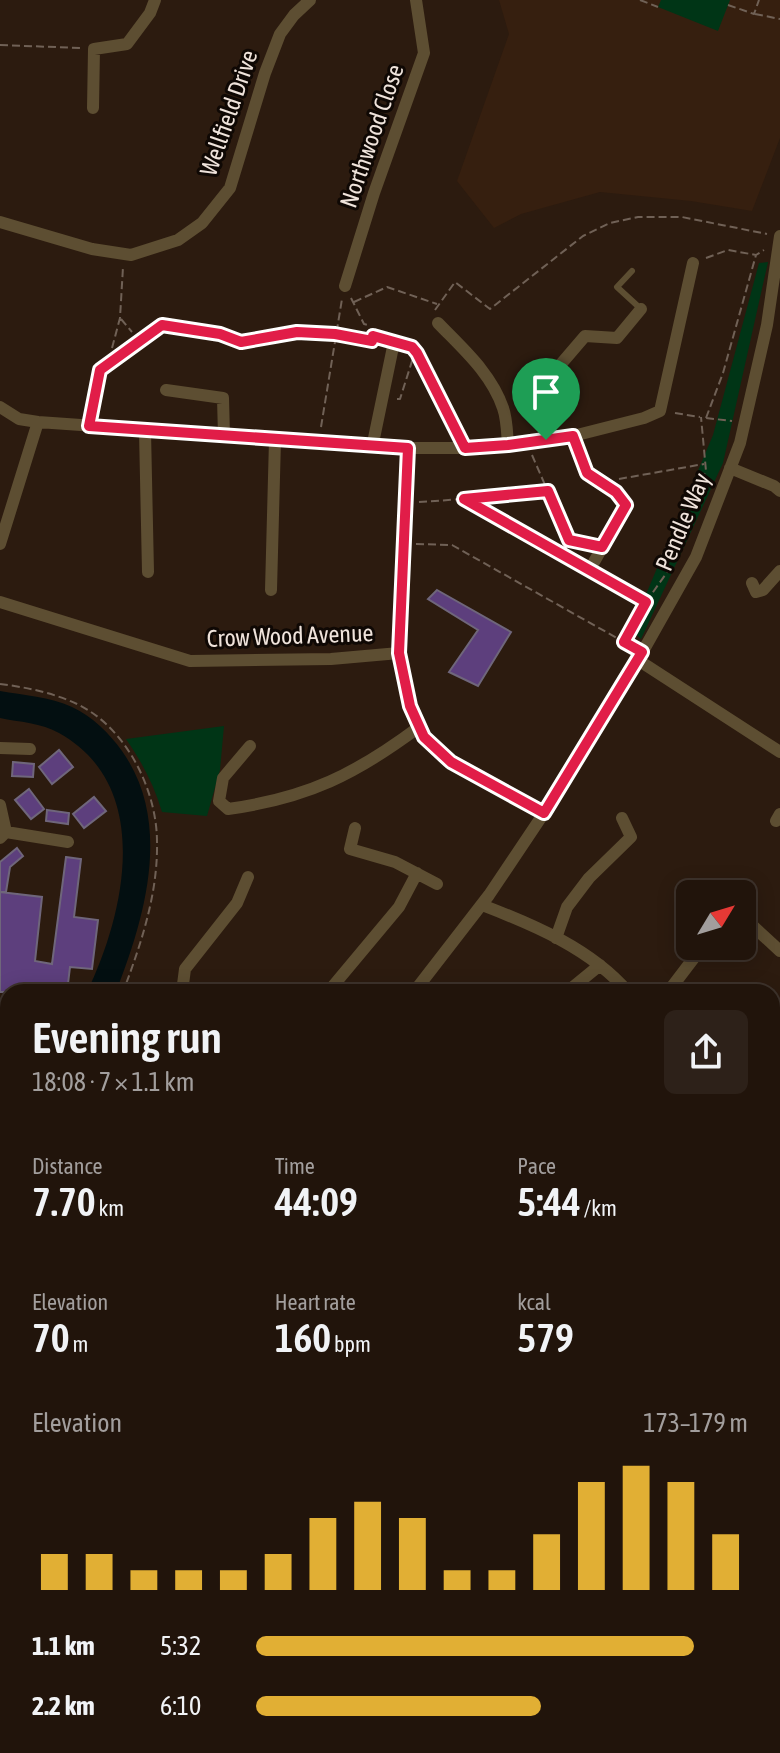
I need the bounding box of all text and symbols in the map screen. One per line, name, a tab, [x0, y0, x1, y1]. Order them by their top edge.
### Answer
street label: Wellfield Drive	[194, 47, 263, 179]
street label: Northwood Close	[334, 61, 409, 211]
pin	[512, 358, 580, 440]
icon: arrive	[524, 370, 568, 414]
street label: Pendle Way	[650, 469, 715, 575]
street label: Crow Wood Avenue	[206, 619, 374, 652]
north arrow	[676, 880, 756, 960]
map controls	[676, 880, 756, 960]
button: share	[664, 1010, 748, 1094]
text: Evening run	[32, 1012, 222, 1062]
text: 18:08 · 7 × 1.1 km	[32, 1067, 194, 1097]
text: Distance	[32, 1153, 103, 1179]
text: Time	[275, 1153, 315, 1179]
text: Pace	[517, 1153, 556, 1179]
text: 7.70	[32, 1179, 96, 1224]
text: 44:09	[275, 1179, 358, 1224]
text: 5:44	[517, 1179, 581, 1224]
text: km	[96, 1195, 124, 1221]
text: /km	[581, 1195, 617, 1221]
text: Elevation	[32, 1289, 108, 1315]
text: Heart rate	[275, 1289, 356, 1315]
text: kcal	[517, 1289, 551, 1315]
text: 70	[32, 1315, 70, 1360]
text: 160	[275, 1315, 331, 1360]
text: 579	[517, 1315, 574, 1360]
text: m	[70, 1331, 88, 1357]
text: bpm	[331, 1331, 371, 1357]
text: Elevation	[32, 1408, 122, 1438]
text: 173–179 m	[643, 1408, 748, 1438]
text: 1.1 km	[32, 1631, 95, 1661]
text: 5:32	[160, 1631, 201, 1661]
text: 2.2 km	[32, 1691, 95, 1721]
text: 6:10	[160, 1691, 201, 1721]

